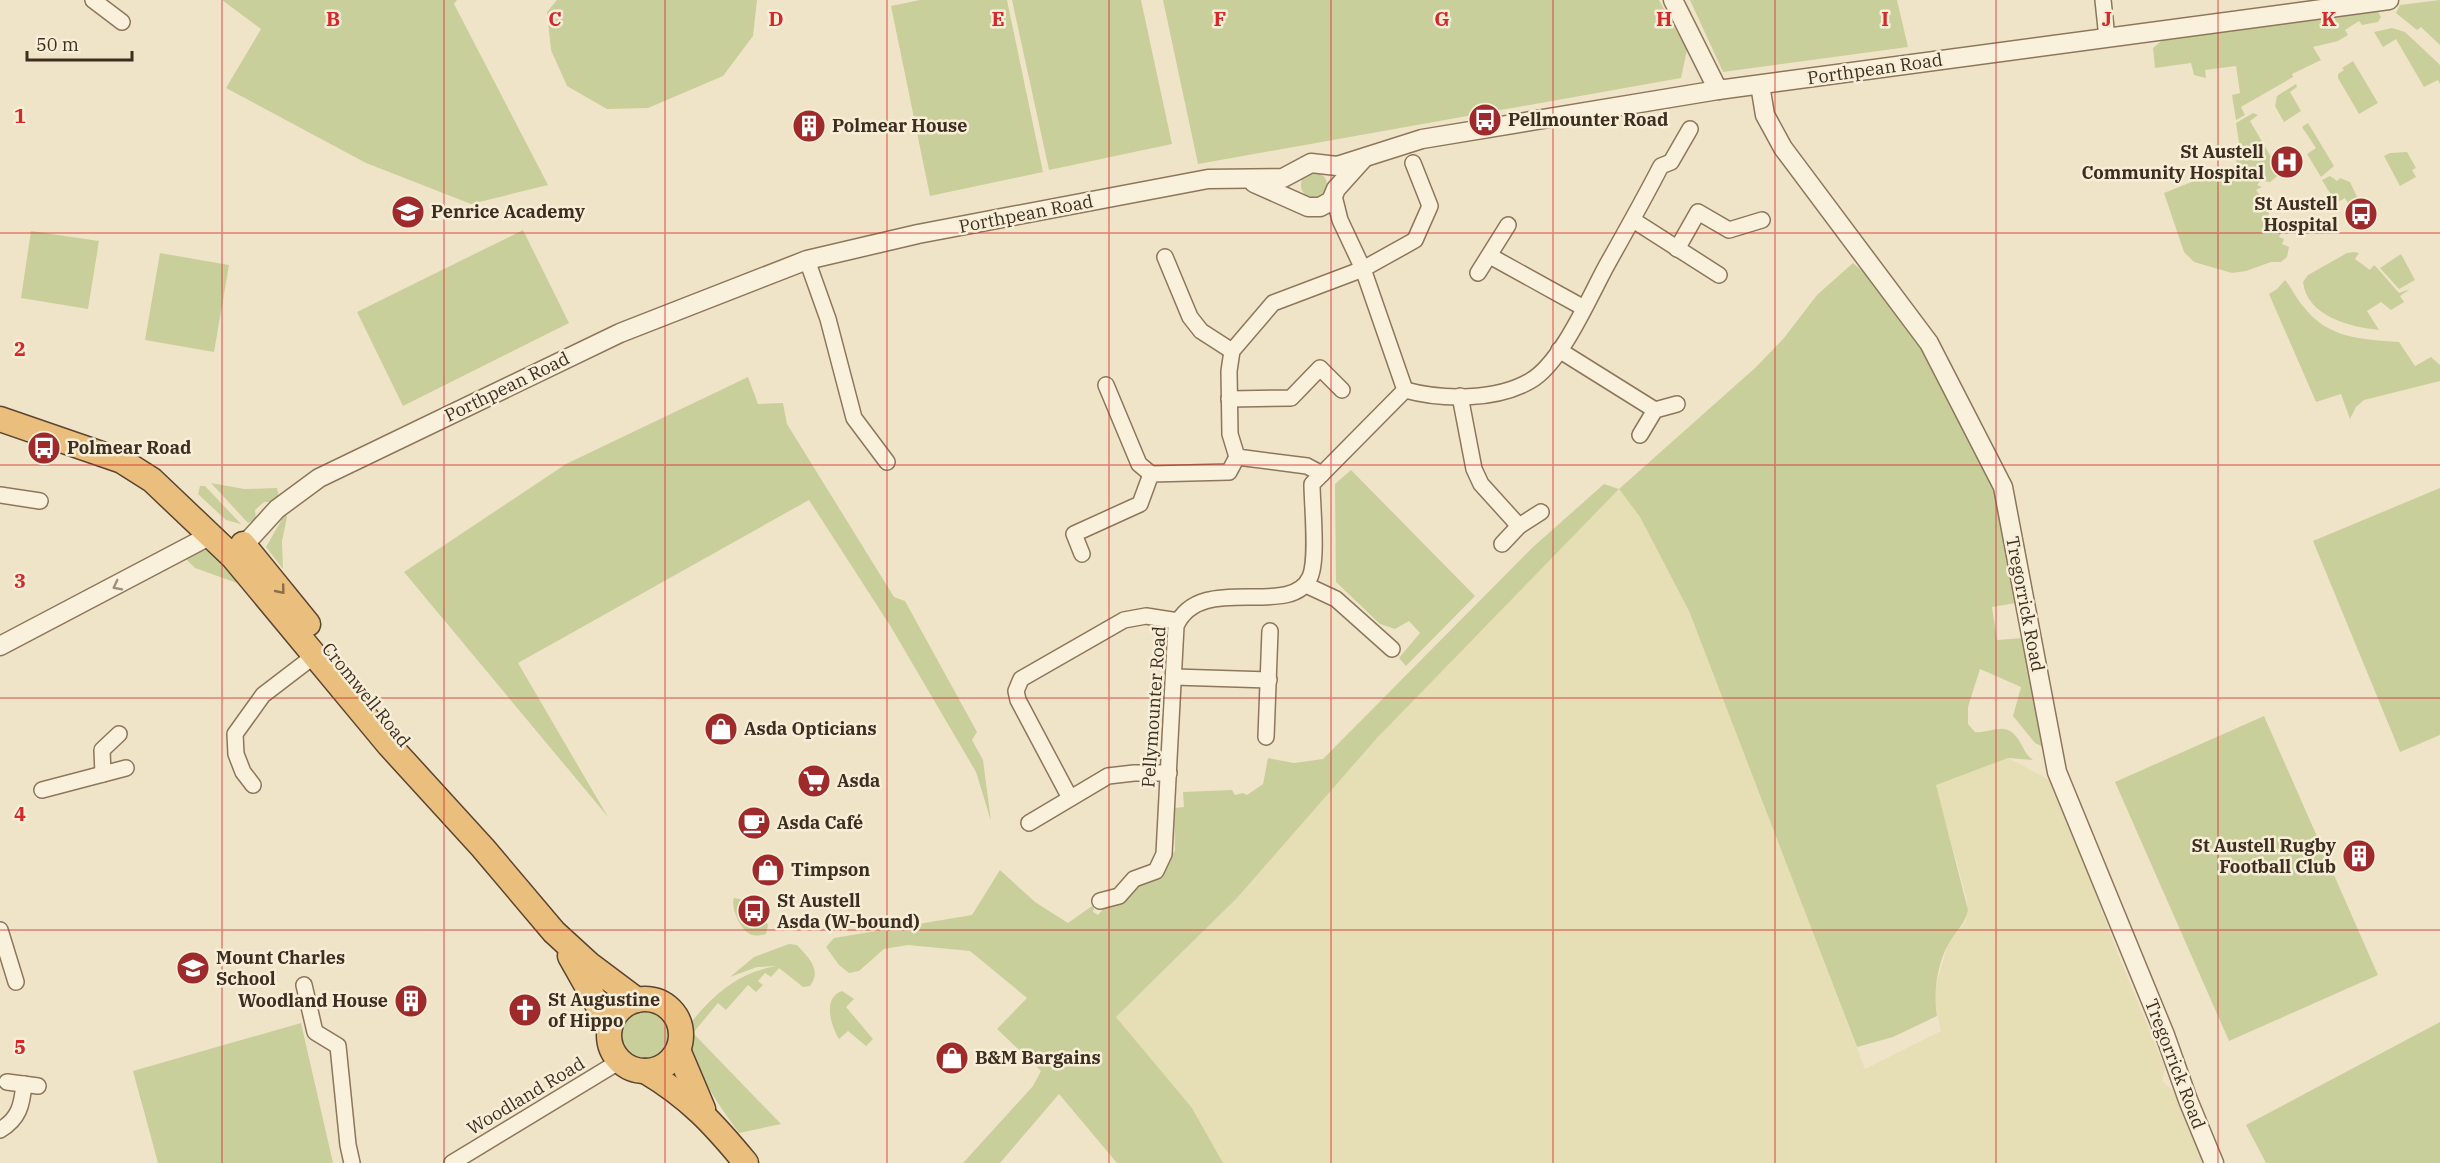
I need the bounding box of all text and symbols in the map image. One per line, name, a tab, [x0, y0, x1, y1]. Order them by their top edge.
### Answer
text: B	[326, 5, 340, 32]
text: C	[548, 5, 562, 32]
text: D	[768, 5, 784, 32]
text: E	[991, 5, 1005, 32]
text: F	[1214, 5, 1226, 32]
text: G	[1434, 5, 1450, 32]
text: H	[1656, 5, 1672, 32]
text: I	[1881, 5, 1889, 32]
text: J	[2102, 5, 2112, 32]
text: K	[2321, 5, 2337, 32]
scale bar	[27, 24, 132, 62]
text: 50 m	[36, 33, 79, 56]
street label: Porthpean Road	[1806, 48, 1944, 89]
text: 1	[14, 102, 26, 129]
bus stop icon: Pellmounter Road	[1467, 102, 1503, 138]
building icon: Polmear House	[791, 108, 827, 144]
place label: Pellmounter Road	[1508, 108, 1668, 131]
place label: Polmear House	[832, 114, 967, 137]
place label: St Austell Community Hospital	[2081, 140, 2264, 184]
hospital icon: St Austell Community Hospital	[2269, 144, 2305, 180]
street label: Porthpean Road	[957, 189, 1095, 238]
place label: St Austell Hospital	[2254, 192, 2338, 236]
school or university icon: Penrice Academy	[390, 194, 426, 230]
bus stop icon: St Austell Hospital	[2343, 196, 2379, 232]
place label: Penrice Academy	[431, 200, 586, 223]
text: 2	[14, 335, 26, 362]
street label: Porthpean Road	[441, 346, 573, 427]
bus stop icon: Polmear Road	[26, 430, 62, 466]
place label: Polmear Road	[67, 436, 191, 459]
street label: Tregorrick Road	[2001, 534, 2050, 674]
text: 3	[14, 567, 26, 594]
one-way arrow	[112, 579, 123, 590]
one-way arrow	[274, 584, 285, 595]
street label: Pellymounter Road	[1136, 625, 1171, 789]
street label: Cromwell Road	[317, 638, 416, 752]
shop icon: Asda Opticians	[703, 711, 739, 747]
place label: Asda Opticians	[744, 717, 877, 740]
supermarket icon: Asda	[796, 763, 832, 799]
place label: Asda	[837, 769, 880, 792]
text: 4	[14, 800, 26, 827]
cafe icon: Asda Café	[736, 805, 772, 841]
place label: Asda Café	[777, 811, 863, 834]
place label: St Austell Rugby Football Club	[2192, 834, 2337, 878]
building icon: St Austell Rugby Football Club	[2341, 838, 2377, 874]
shop icon: Timpson	[750, 852, 786, 888]
place label: Timpson	[791, 858, 870, 881]
place label: St Austell Asda (W-bound)	[777, 889, 920, 933]
bus stop icon: St Austell Asda (W-bound)	[736, 893, 772, 929]
place label: Mount Charles School	[216, 946, 345, 990]
school or university icon: Mount Charles School	[175, 950, 211, 986]
building icon: Woodland House	[393, 983, 429, 1019]
place label: St Augustine of Hippo	[548, 988, 660, 1032]
place label: Woodland House	[238, 989, 388, 1012]
church icon: St Augustine of Hippo	[507, 992, 543, 1028]
street label: Tregorrick Road	[2140, 996, 2211, 1132]
text: 5	[14, 1033, 26, 1060]
shop icon: B&M Bargains	[934, 1040, 970, 1076]
place label: B&M Bargains	[975, 1046, 1101, 1069]
street label: Woodland Road	[463, 1051, 589, 1140]

